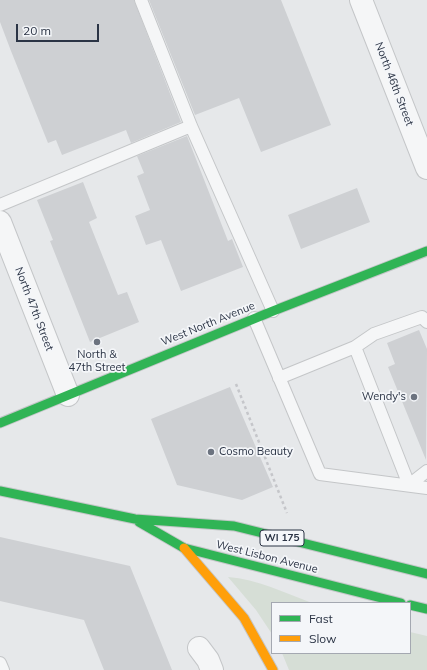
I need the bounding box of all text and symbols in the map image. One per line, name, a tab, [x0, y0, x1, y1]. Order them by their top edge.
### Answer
scale bar	[18, 16, 101, 42]
text: 20 m	[23, 23, 51, 38]
street label: North 46th Street	[372, 40, 416, 128]
street label: North 47th Street	[12, 265, 56, 353]
street label: West North Avenue	[159, 299, 257, 349]
marker: North & 47th Street	[92, 337, 102, 347]
place label: North & 47th Street	[69, 348, 125, 374]
place label: Wendy's	[362, 390, 406, 404]
marker: Wendy's	[409, 392, 419, 402]
place label: Cosmo Beauty	[219, 445, 293, 459]
marker: Cosmo Beauty	[206, 447, 216, 457]
road number: WI 175	[260, 530, 304, 546]
street label: West Lisbon Avenue	[215, 538, 319, 576]
legend	[271, 602, 411, 654]
text: Fast	[309, 611, 333, 626]
text: Slow	[309, 631, 337, 646]

